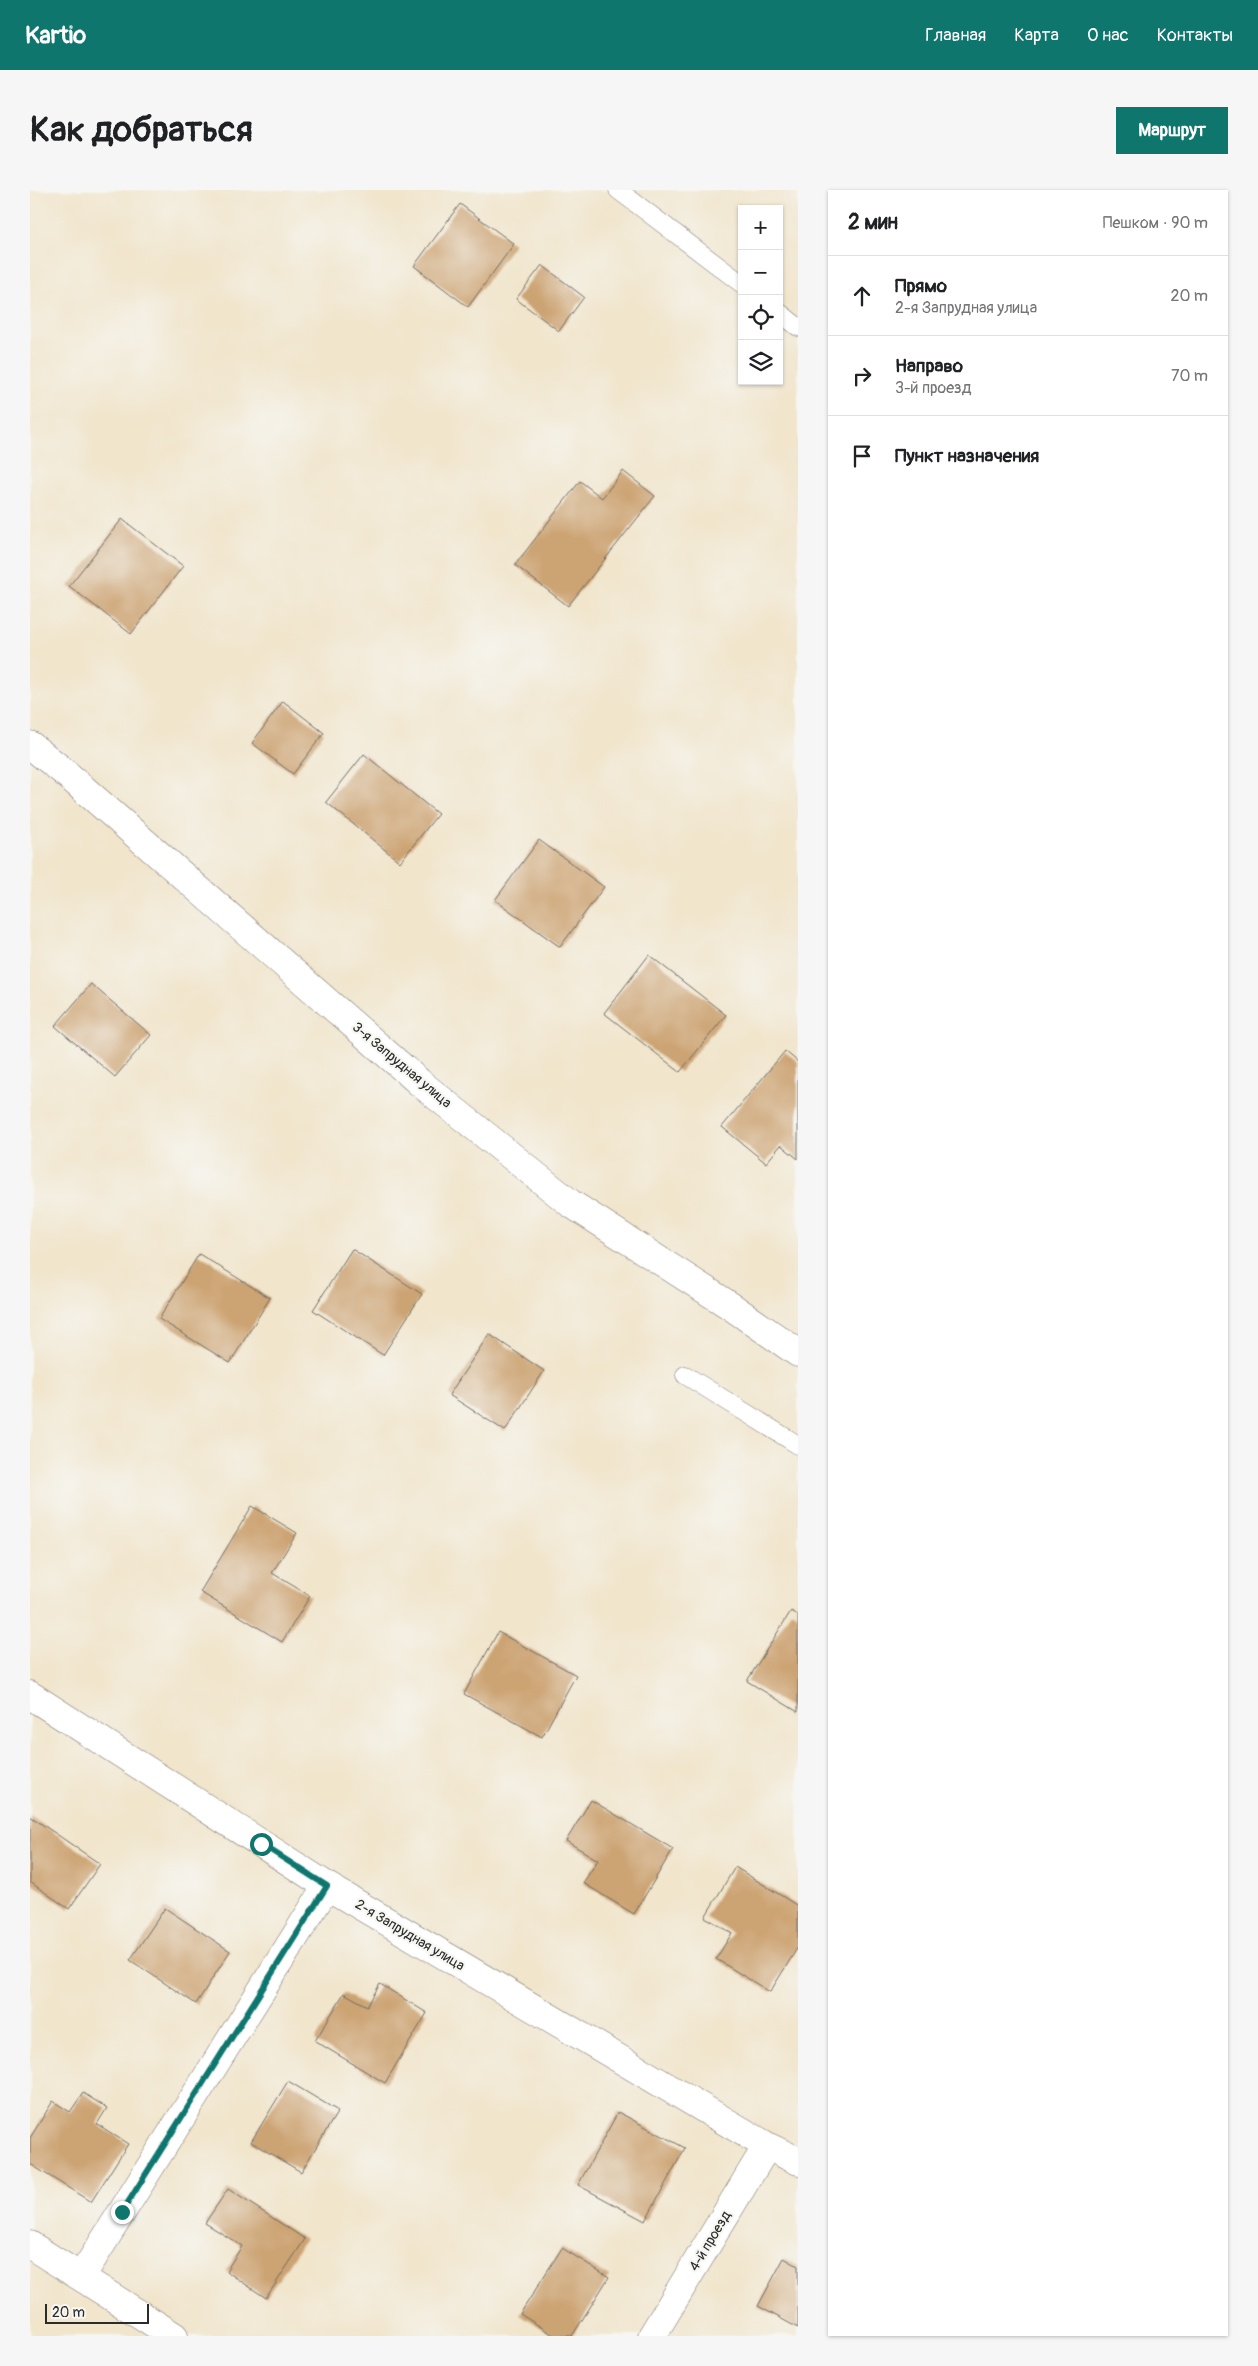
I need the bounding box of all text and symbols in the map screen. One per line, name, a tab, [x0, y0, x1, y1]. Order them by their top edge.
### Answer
text: Kartio	[25, 21, 86, 50]
text: Главная	[925, 24, 986, 47]
text: Карта	[1014, 24, 1059, 47]
text: О нас	[1087, 24, 1129, 47]
text: Контакты	[1157, 24, 1233, 47]
button: Маршрут	[1116, 107, 1228, 154]
text: Как добраться	[30, 108, 253, 152]
map controls	[738, 205, 783, 385]
button: +	[738, 205, 783, 250]
text: 2 мин	[848, 209, 898, 236]
text: Пешком · 90 m	[1103, 213, 1208, 233]
button: −	[738, 250, 783, 295]
text: Прямо	[895, 274, 947, 298]
icon: ahead	[848, 282, 876, 310]
text: 20 m	[1170, 286, 1208, 306]
button: locate	[738, 295, 783, 340]
text: 2-я Запрудная улица	[895, 298, 1037, 318]
button: layers	[738, 340, 783, 385]
text: Направо	[895, 354, 963, 378]
icon: right	[848, 362, 876, 390]
text: 70 m	[1171, 366, 1208, 386]
text: 3-й проезд	[895, 378, 971, 398]
icon: arrive	[848, 442, 876, 470]
text: Пункт назначения	[895, 444, 1039, 468]
street label: 3-я Запрудная улица	[349, 1019, 455, 1111]
route start	[250, 1833, 273, 1856]
street label: 2-я Запрудная улица	[352, 1896, 468, 1974]
route end	[111, 2201, 134, 2224]
street label: 4-й проезд	[685, 2207, 735, 2274]
scale bar	[45, 2301, 149, 2324]
text: 20 m	[52, 2304, 85, 2321]

